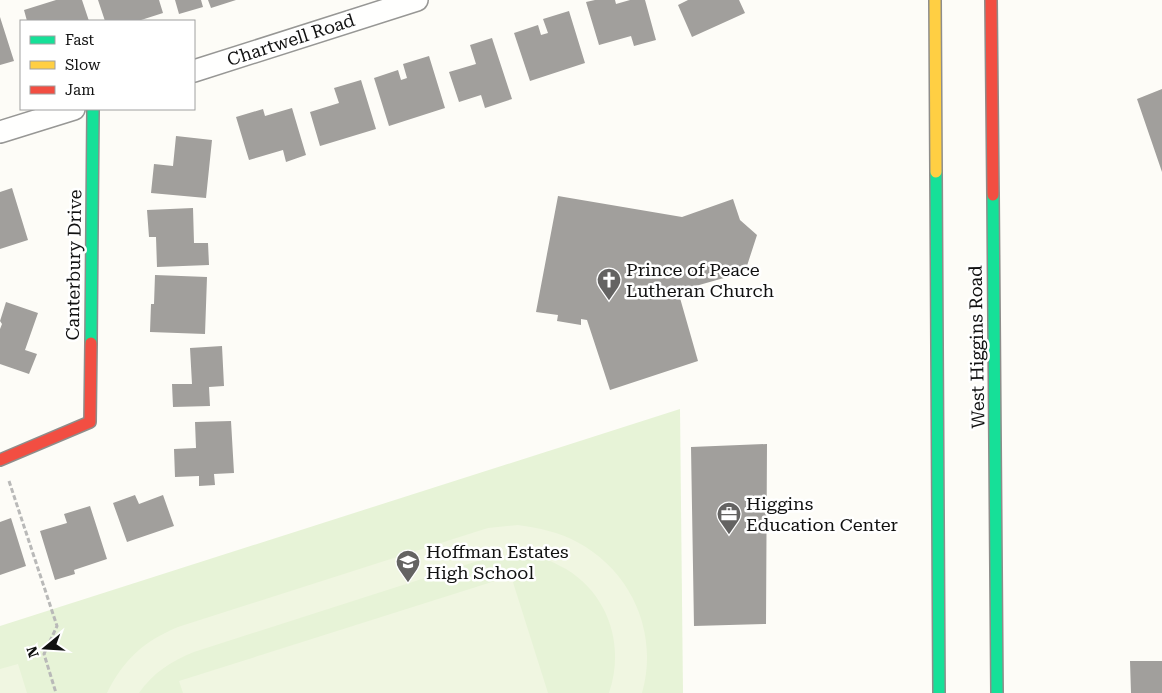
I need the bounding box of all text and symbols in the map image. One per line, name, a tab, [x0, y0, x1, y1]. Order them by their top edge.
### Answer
street label: Chartwell Road	[224, 9, 358, 70]
legend	[20, 20, 195, 110]
text: Fast	[65, 31, 95, 49]
text: Slow	[65, 56, 101, 74]
text: Jam	[65, 81, 95, 99]
street label: Canterbury Drive	[62, 189, 85, 341]
place label: Prince of Peace Lutheran Church	[626, 259, 775, 301]
street label: West Higgins Road	[965, 265, 988, 429]
church icon: Prince of Peace Lutheran Church	[596, 267, 622, 301]
place label: Higgins Education Center	[746, 493, 898, 535]
office icon: Higgins Education Center	[716, 501, 742, 535]
place label: Hoffman Estates High School	[426, 541, 568, 583]
school or university icon: Hoffman Estates High School	[395, 549, 421, 583]
north arrow	[20, 623, 70, 673]
text: N	[23, 644, 42, 660]

